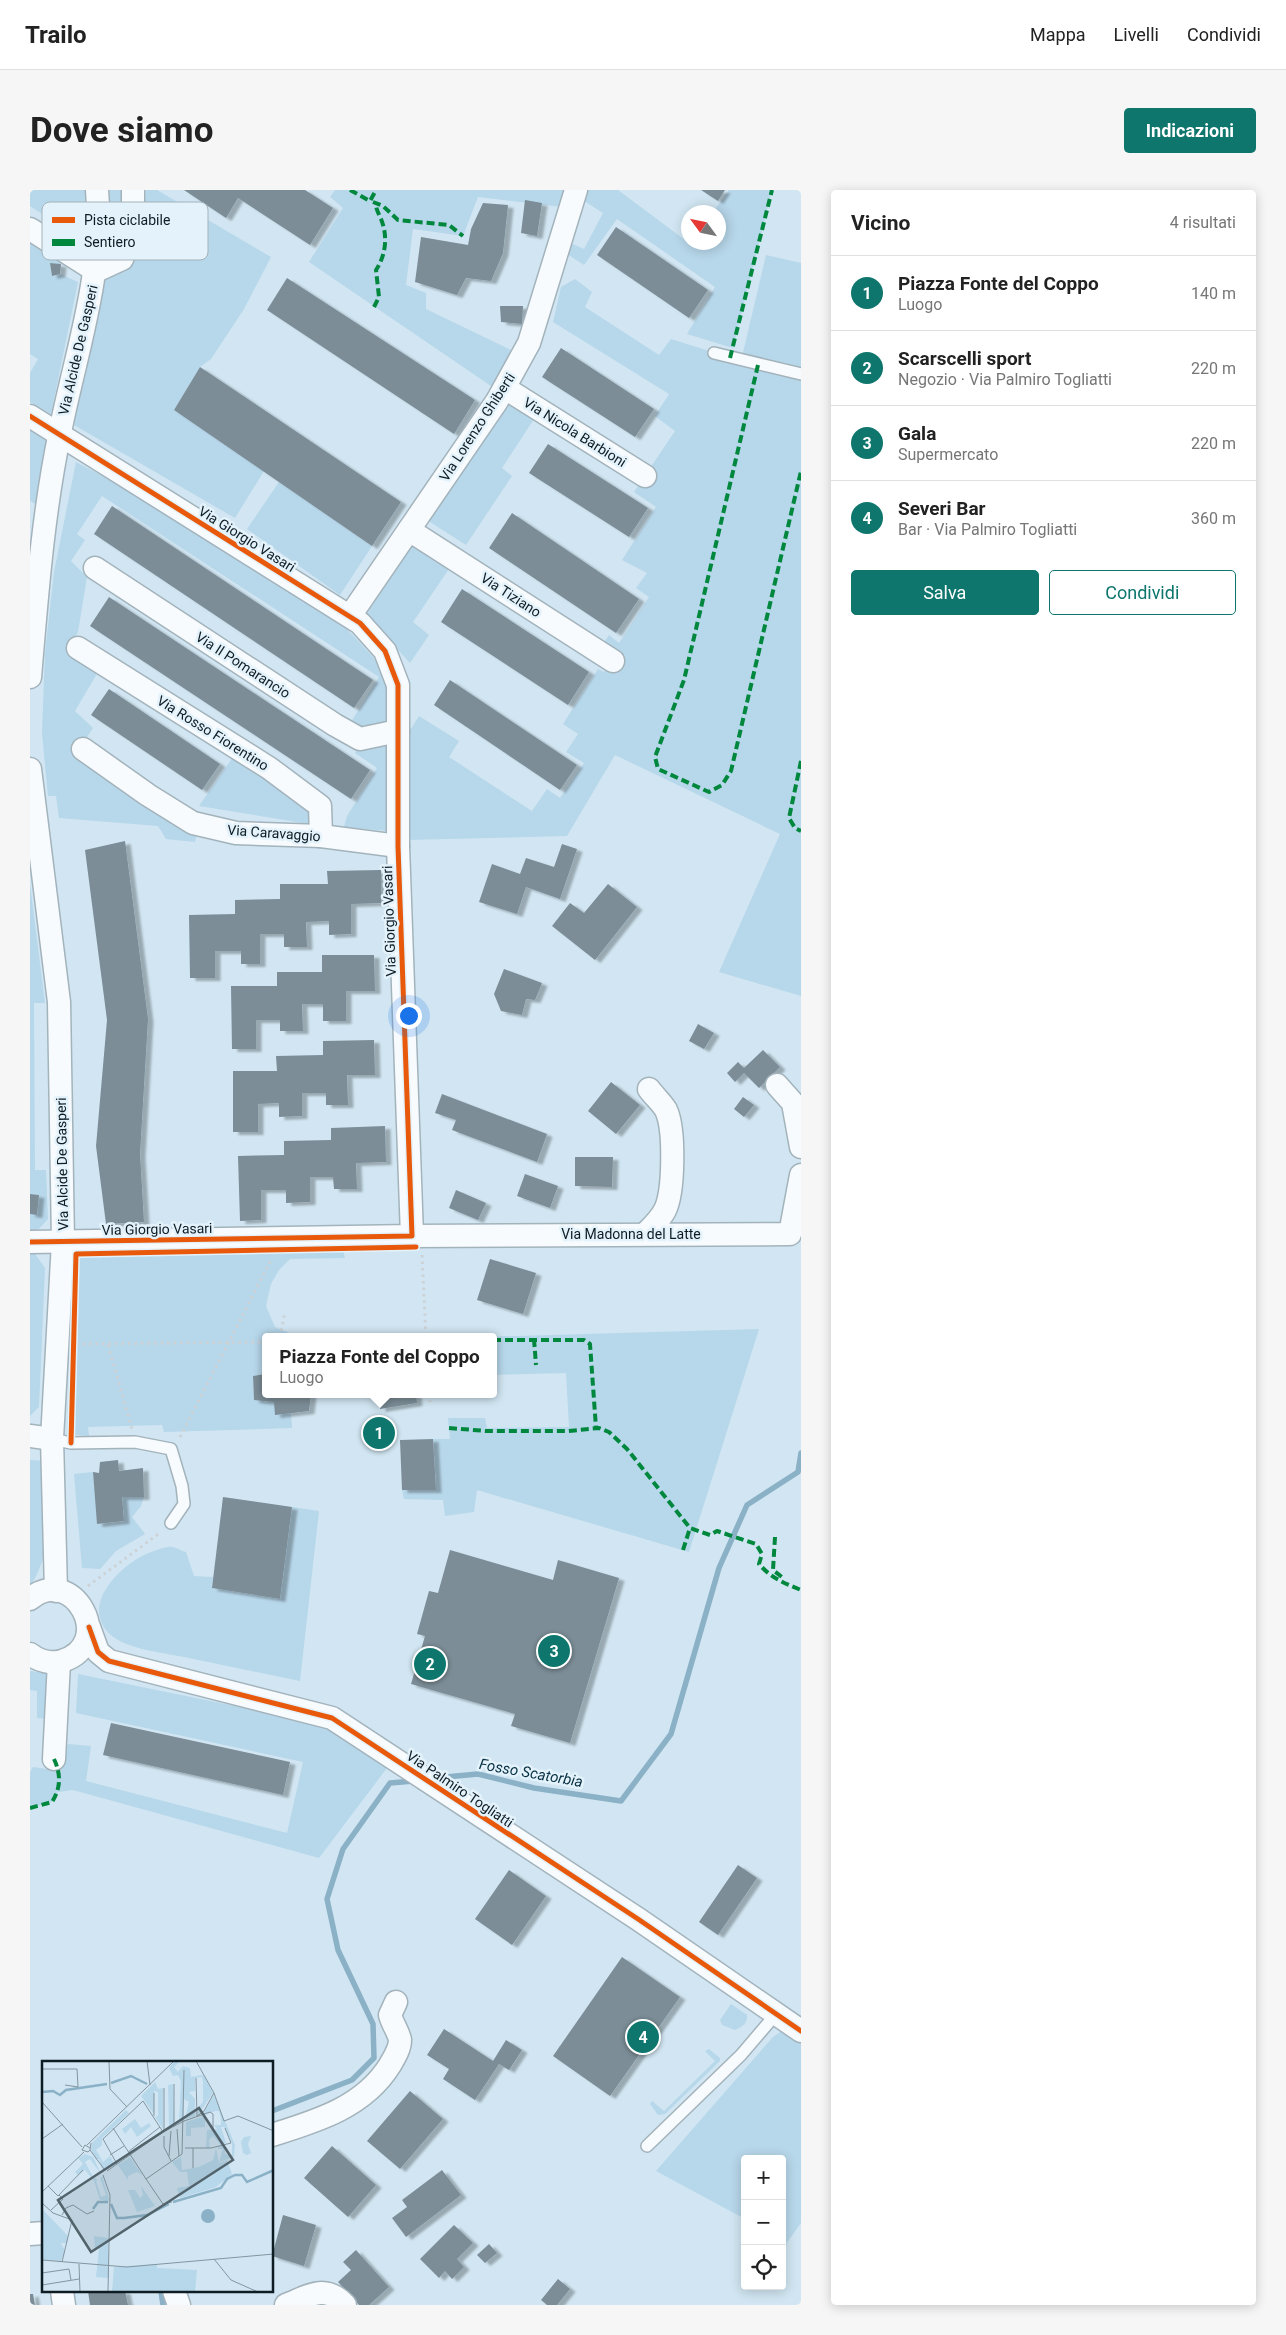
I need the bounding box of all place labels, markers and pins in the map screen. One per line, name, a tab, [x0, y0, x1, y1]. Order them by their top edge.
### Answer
pin: 1	[363, 1414, 395, 1452]
pin: 3	[538, 1632, 570, 1670]
pin: 2	[414, 1645, 446, 1683]
pin: 4	[627, 2018, 659, 2056]

